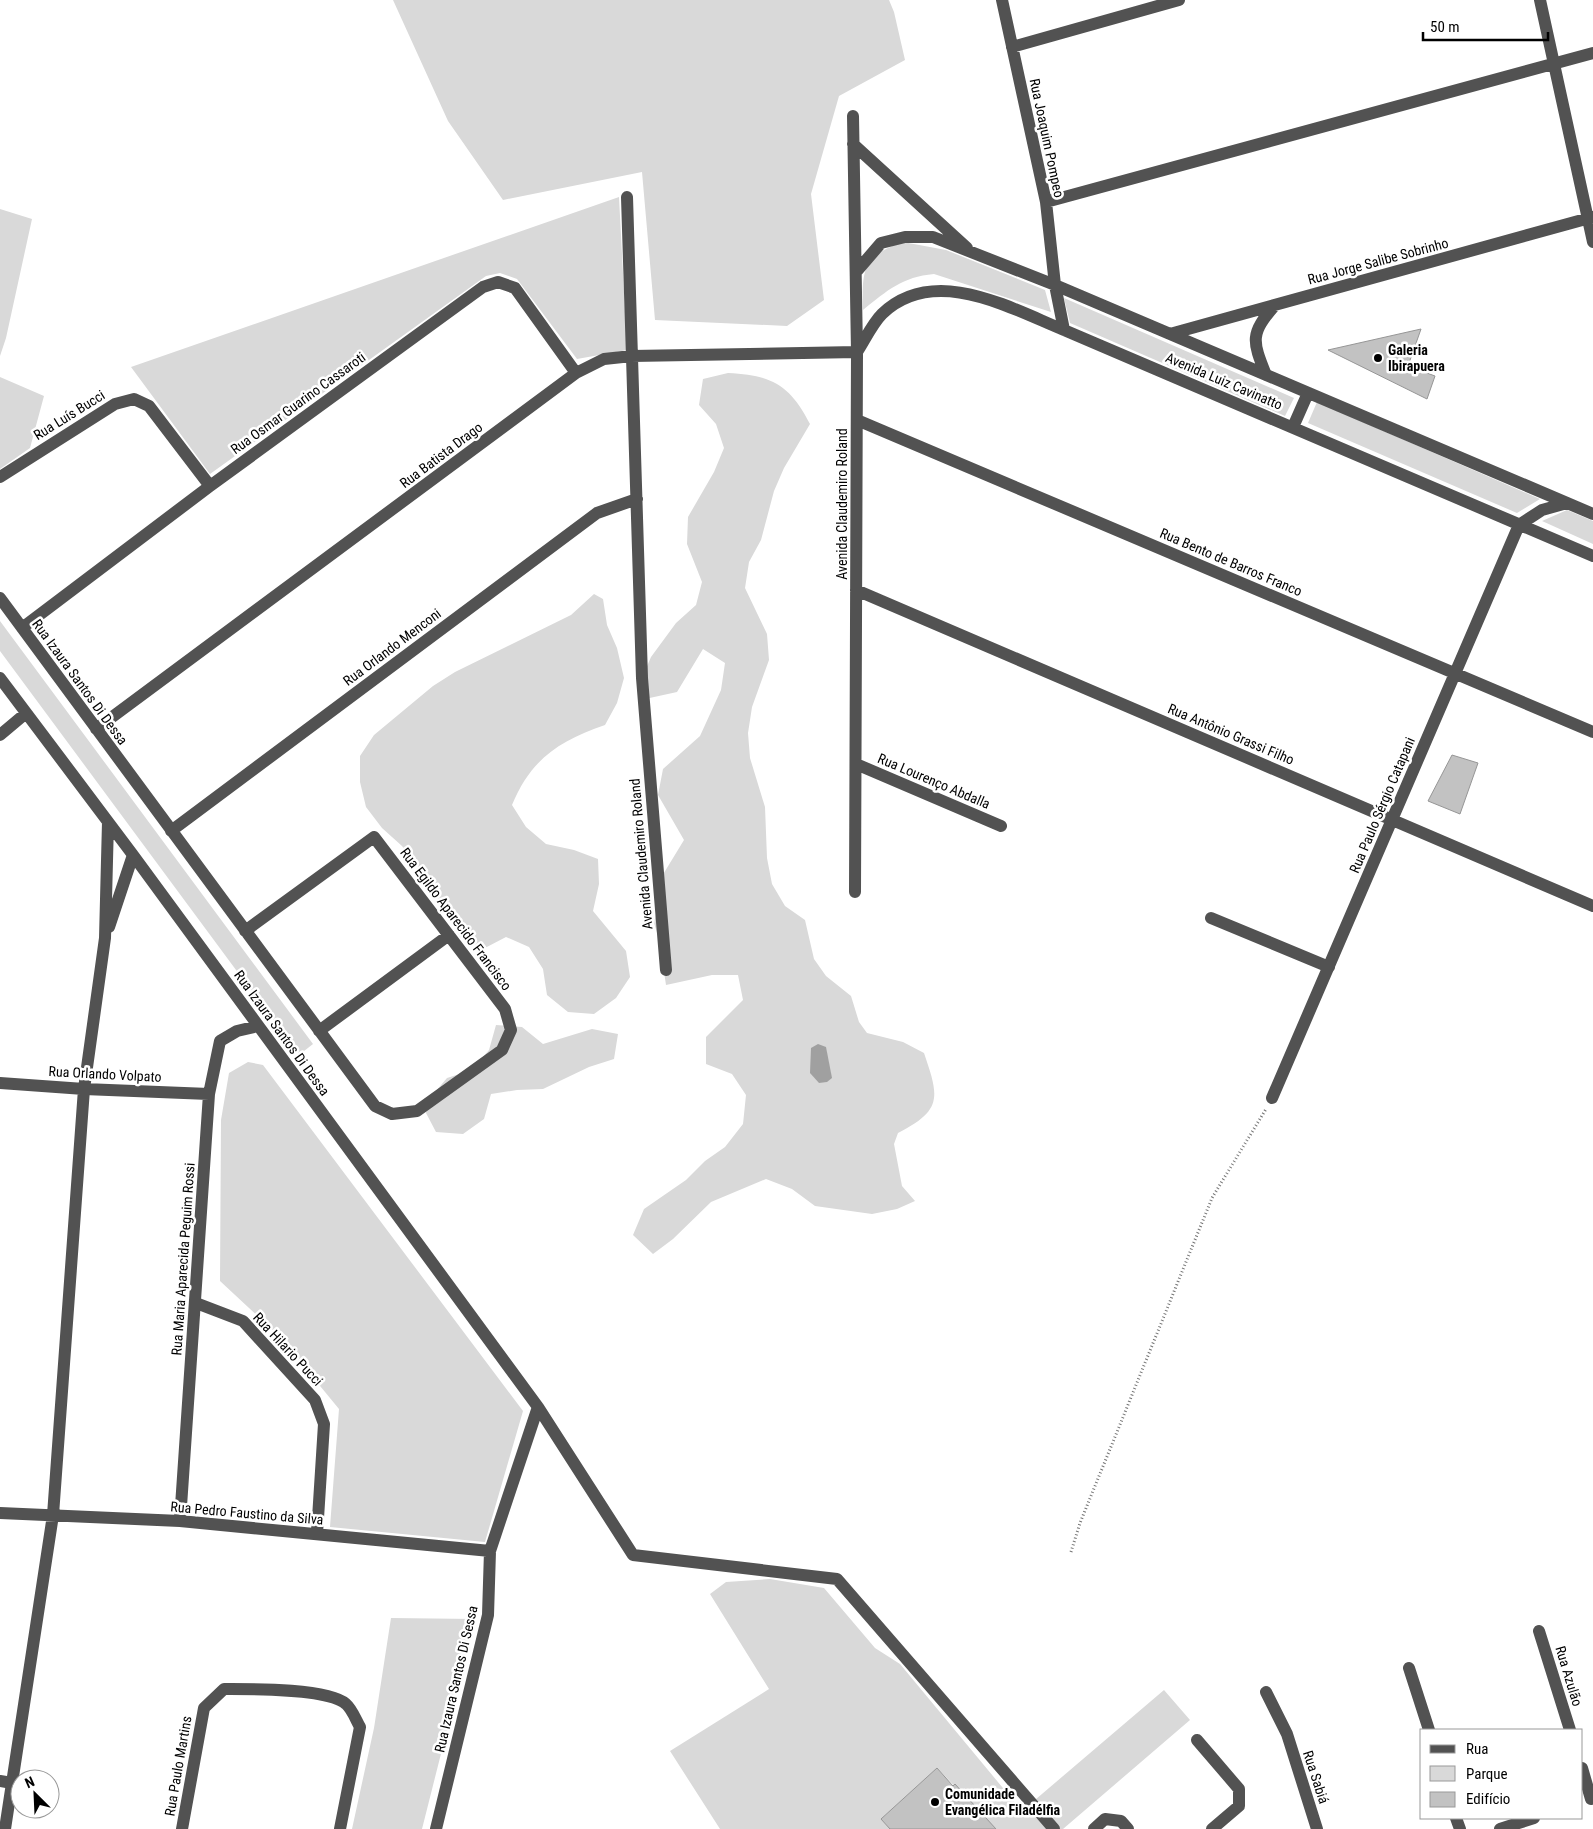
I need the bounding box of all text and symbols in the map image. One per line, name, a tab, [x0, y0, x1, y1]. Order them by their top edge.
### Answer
scale bar	[1423, 10, 1548, 42]
text: 50 m	[1430, 18, 1460, 36]
street label: Rua Joaquim Pompeo	[1027, 77, 1067, 199]
street label: Rua Jorge Salibe Sobrinho	[1306, 235, 1450, 287]
place label: Galeria Ibirapuera	[1388, 342, 1445, 374]
street label: Rua Osmar Guarino Cassaroti	[228, 349, 368, 457]
street label: Avenida Luiz Cavinatto	[1163, 349, 1285, 413]
marker: Galeria Ibirapuera	[1372, 352, 1384, 364]
street label: Rua Luís Bucci	[31, 387, 107, 443]
street label: Rua Batista Drago	[397, 419, 485, 491]
street label: Avenida Claudemiro Roland	[834, 428, 850, 580]
street label: Rua Bento de Barros Franco	[1157, 525, 1305, 599]
street label: Rua Orlando Menconi	[340, 605, 444, 689]
street label: Rua Izaura Santos Di Dessa	[29, 616, 131, 748]
street label: Rua Antônio Grassi Filho	[1166, 700, 1296, 768]
street label: Rua Paulo Sérgio Catapani	[1346, 735, 1418, 875]
street label: Rua Lourenço Abdalla	[875, 750, 993, 812]
street label: Avenida Claudemiro Roland	[626, 778, 656, 930]
street label: Rua Egildo Aparecido Francisco	[397, 845, 515, 993]
street label: Rua Izaura Santos Di Dessa	[231, 967, 333, 1099]
street label: Rua Orlando Volpato	[48, 1063, 162, 1085]
street label: Rua Maria Aparecida Peguim Rossi	[168, 1162, 198, 1356]
street label: Rua Hilario Pucci	[250, 1309, 326, 1389]
street label: Rua Pedro Faustino da Silva	[170, 1498, 324, 1528]
street label: Rua Izaura Santos Di Sessa	[431, 1604, 481, 1754]
street label: Rua Azulão	[1552, 1644, 1586, 1708]
street label: Rua Paulo Martins	[161, 1715, 195, 1817]
legend	[1420, 1729, 1583, 1819]
text: Rua	[1466, 1740, 1488, 1758]
street label: Rua Sabiá	[1300, 1748, 1332, 1806]
text: Parque	[1466, 1765, 1508, 1783]
north arrow	[10, 1769, 60, 1819]
text: N	[23, 1773, 37, 1791]
place label: Comunidade Evangélica Filadélfia	[945, 1786, 1061, 1818]
text: Edifício	[1466, 1790, 1510, 1808]
marker: Comunidade Evangélica Filadélfia	[929, 1796, 941, 1808]

